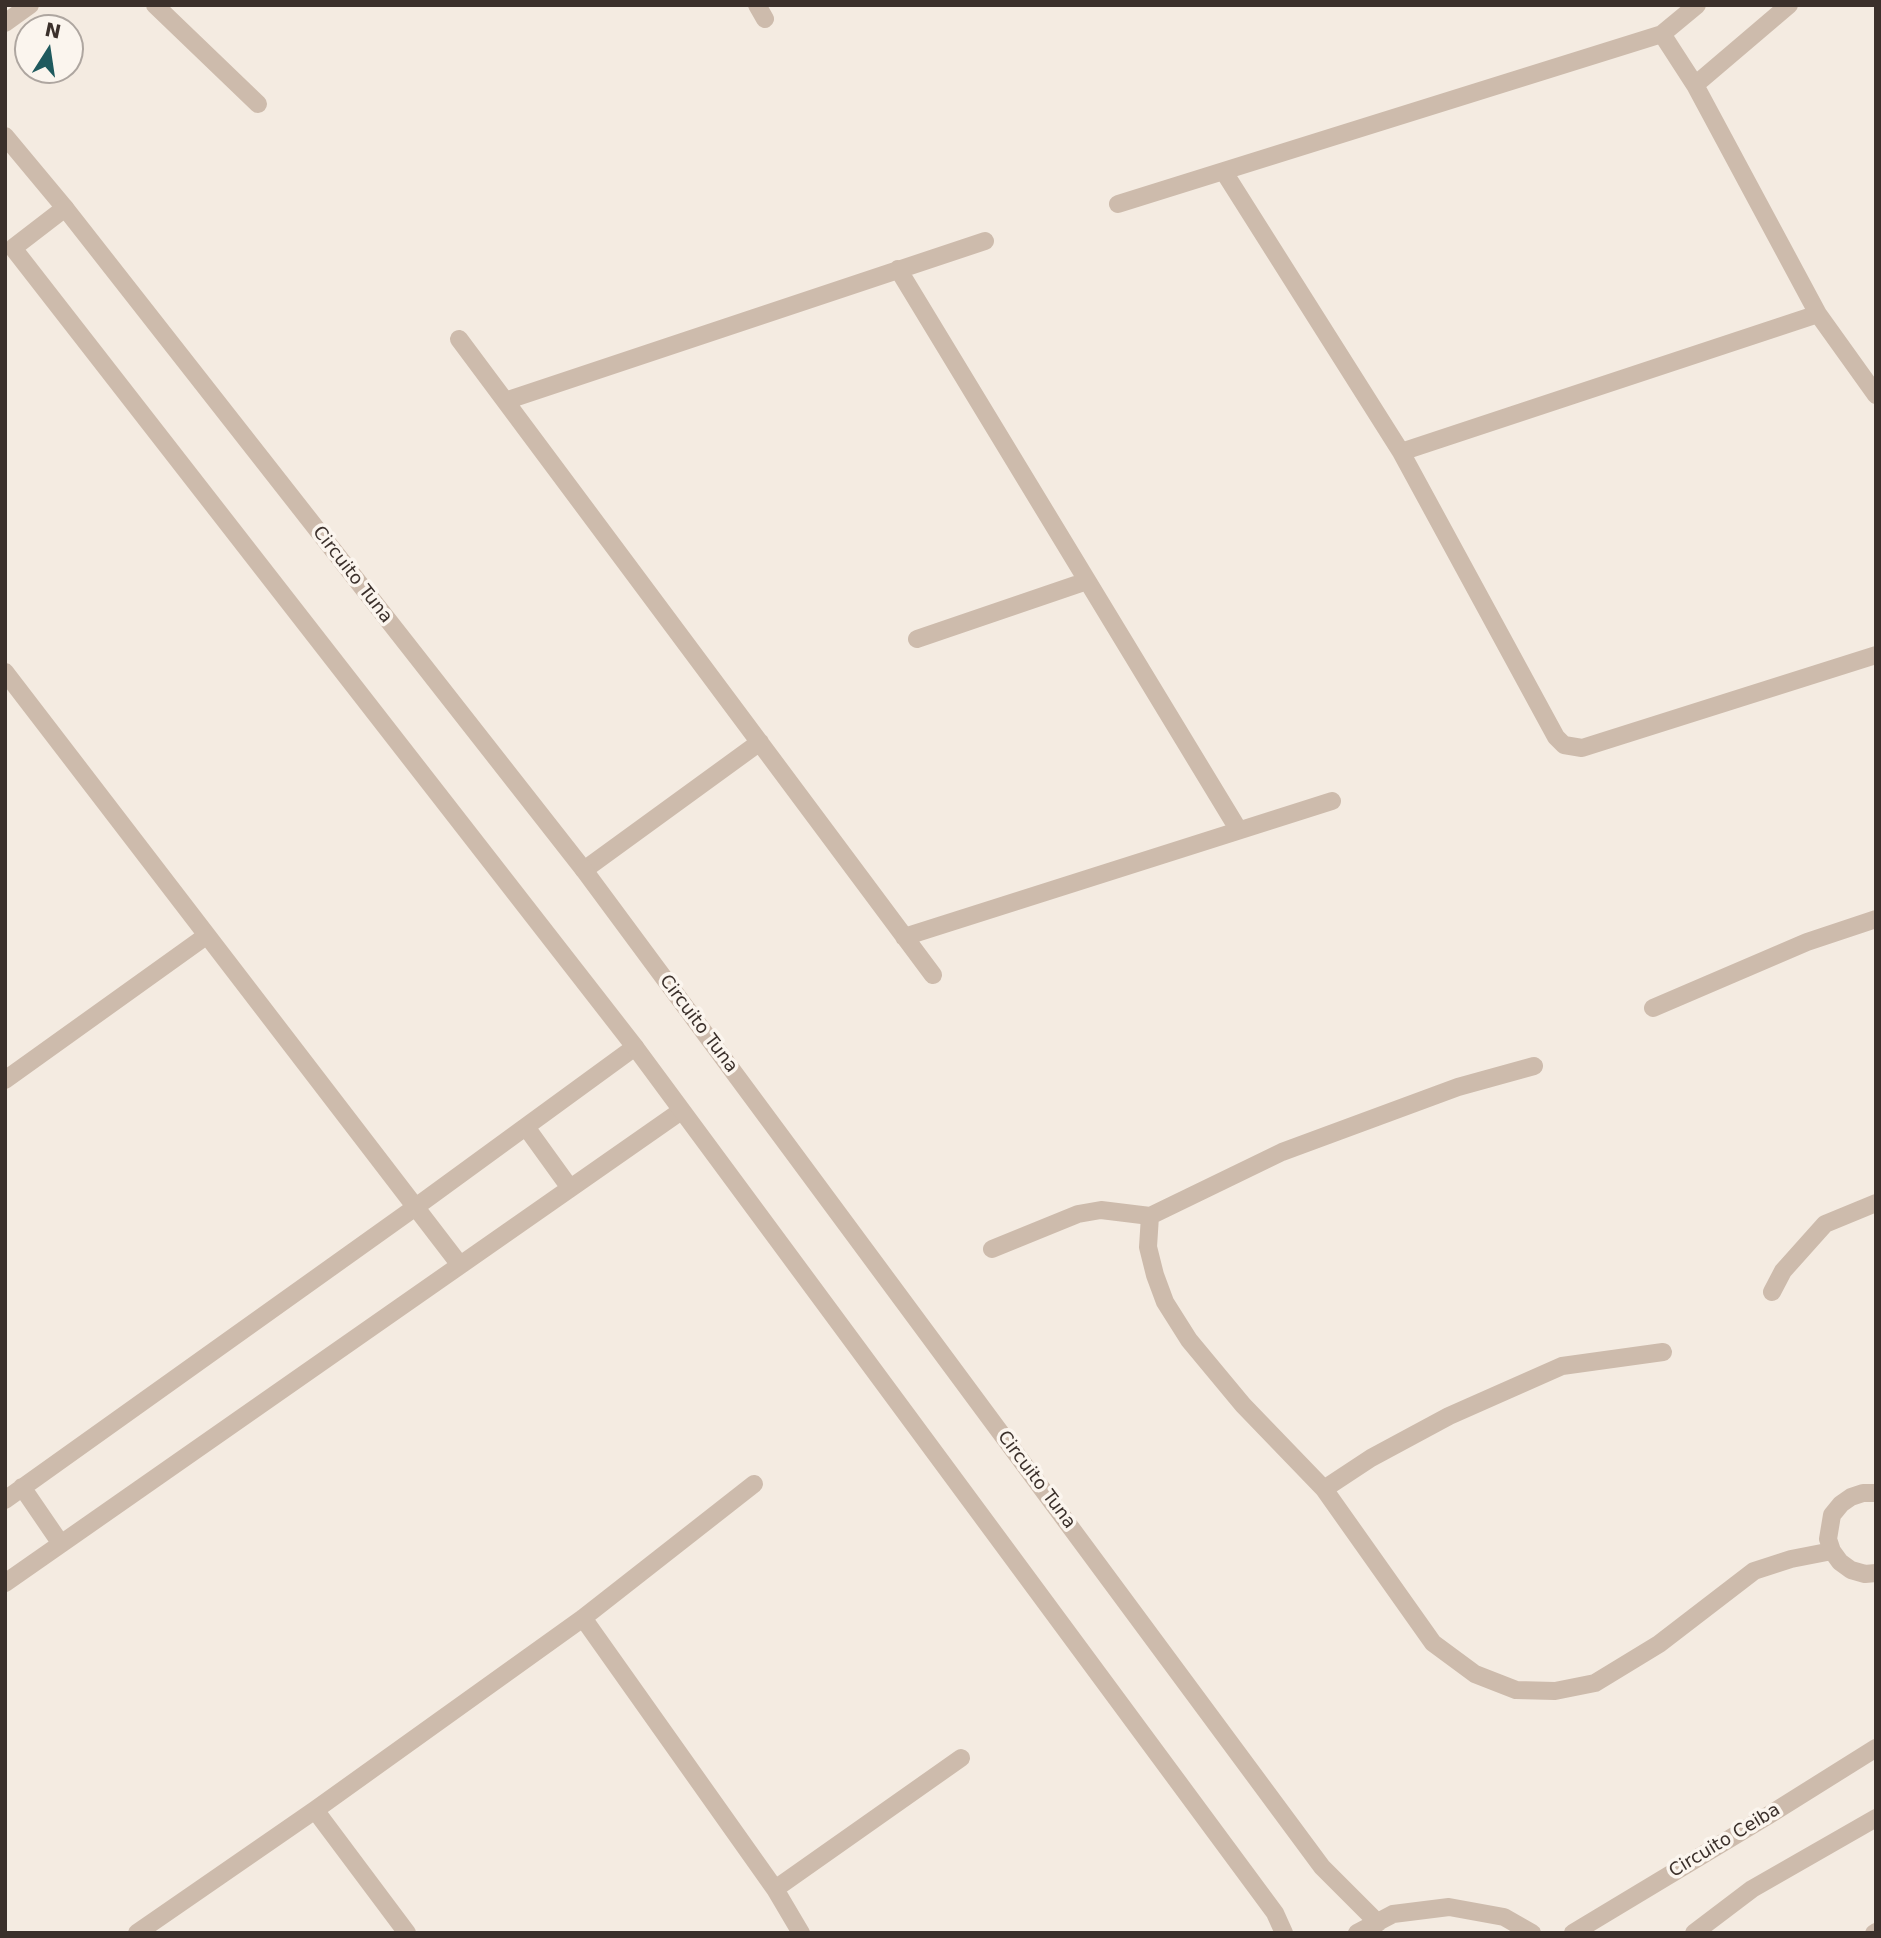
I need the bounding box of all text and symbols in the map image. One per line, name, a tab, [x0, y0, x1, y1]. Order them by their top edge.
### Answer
north arrow	[14, 14, 84, 84]
text: N	[43, 18, 63, 43]
street label: Circuito Tuna	[308, 522, 396, 628]
street label: Circuito Tuna	[654, 971, 742, 1077]
street label: Circuito Tuna	[992, 1427, 1080, 1533]
street label: Circuito Ceiba	[1666, 1799, 1784, 1883]

